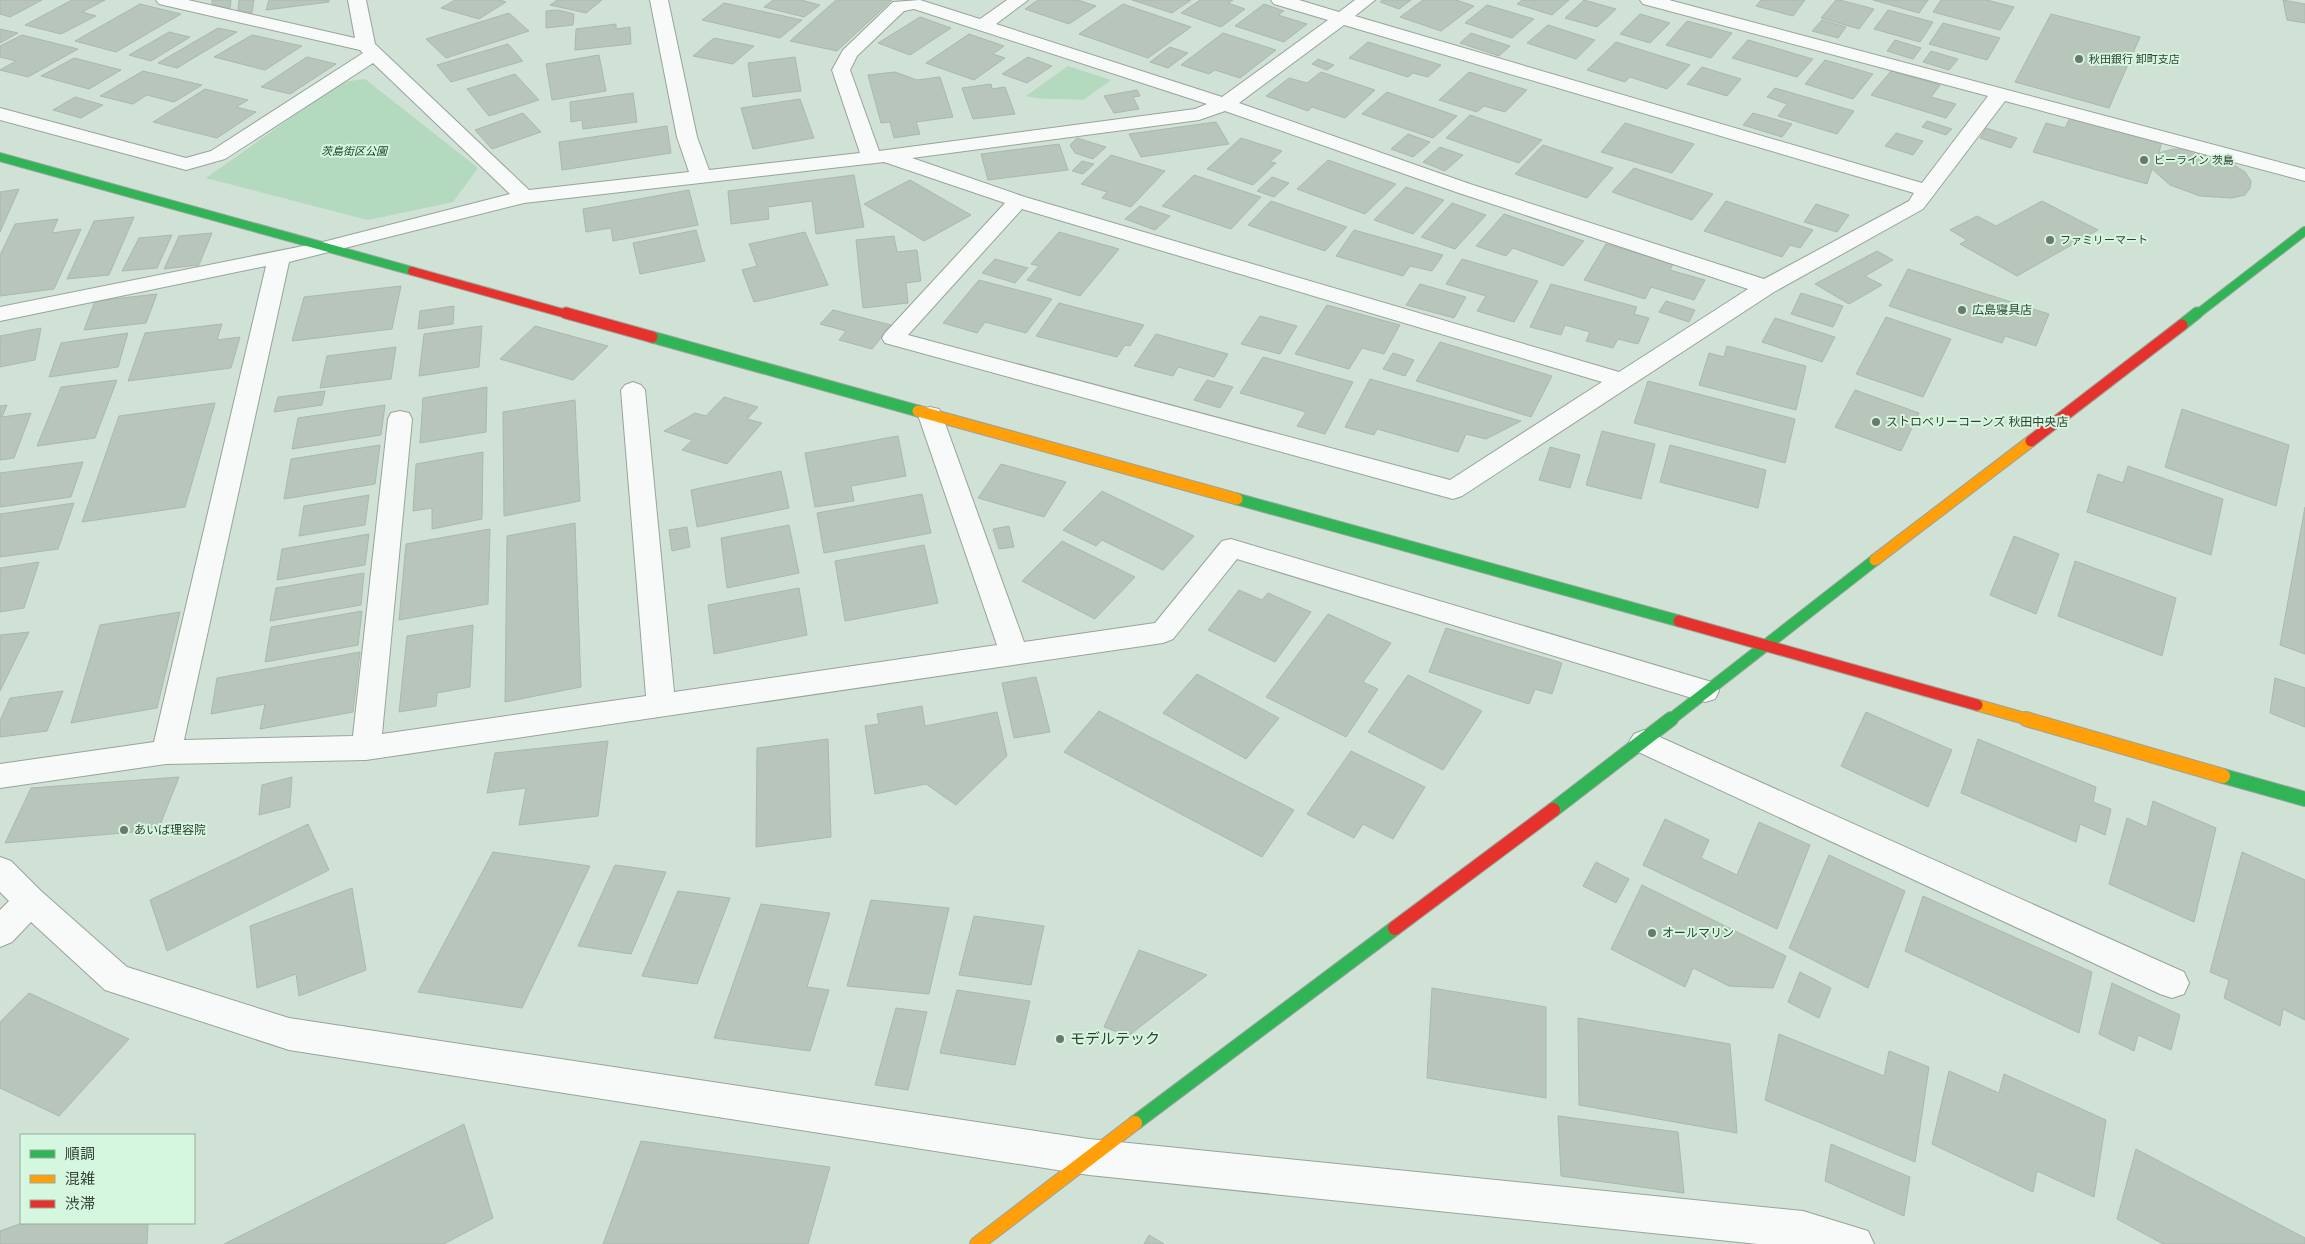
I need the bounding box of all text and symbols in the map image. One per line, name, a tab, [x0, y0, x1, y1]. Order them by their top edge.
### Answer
marker: 秋田銀行 卸町支店	[2073, 53, 2085, 65]
place label: 秋田銀行 卸町支店	[2089, 53, 2180, 65]
park label: 茨島街区公園	[321, 145, 389, 157]
marker: ビーライン 茨島	[2138, 154, 2150, 166]
place label: ビーライン 茨島	[2154, 154, 2234, 166]
marker: ファミリーマート	[2044, 234, 2056, 246]
place label: ファミリーマート	[2060, 234, 2148, 246]
place label: 広島寝具店	[1972, 303, 2032, 317]
marker: 広島寝具店	[1956, 304, 1968, 316]
place label: ストロベリーコーンズ 秋田中央店	[1886, 415, 2068, 429]
marker: ストロベリーコーンズ 秋田中央店	[1870, 416, 1882, 428]
place label: あいば理容院	[134, 823, 206, 837]
marker: あいば理容院	[118, 824, 130, 836]
place label: オールマリン	[1662, 926, 1734, 940]
marker: オールマリン	[1646, 927, 1658, 939]
place label: モデルテック	[1070, 1031, 1160, 1047]
marker: モデルテック	[1054, 1033, 1066, 1045]
legend	[20, 1134, 195, 1224]
text: 順調	[65, 1146, 95, 1162]
text: 混雑	[65, 1171, 95, 1187]
text: 渋滞	[65, 1196, 95, 1212]

